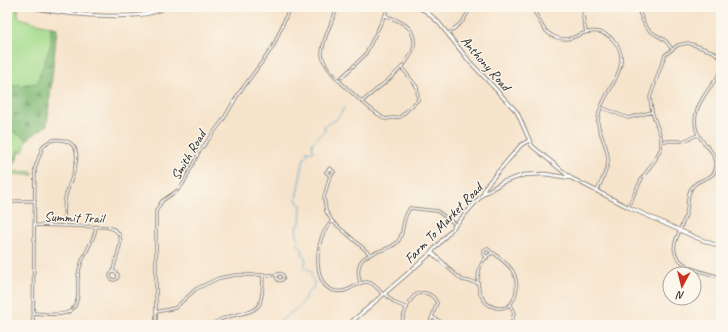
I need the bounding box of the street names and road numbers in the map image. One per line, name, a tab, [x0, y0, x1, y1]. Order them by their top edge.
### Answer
street label: Anthony Road	[457, 32, 516, 96]
street label: Smith Road	[167, 125, 211, 183]
street label: Farm To Market Road	[401, 178, 488, 267]
street label: Summit Trail	[44, 208, 107, 227]

